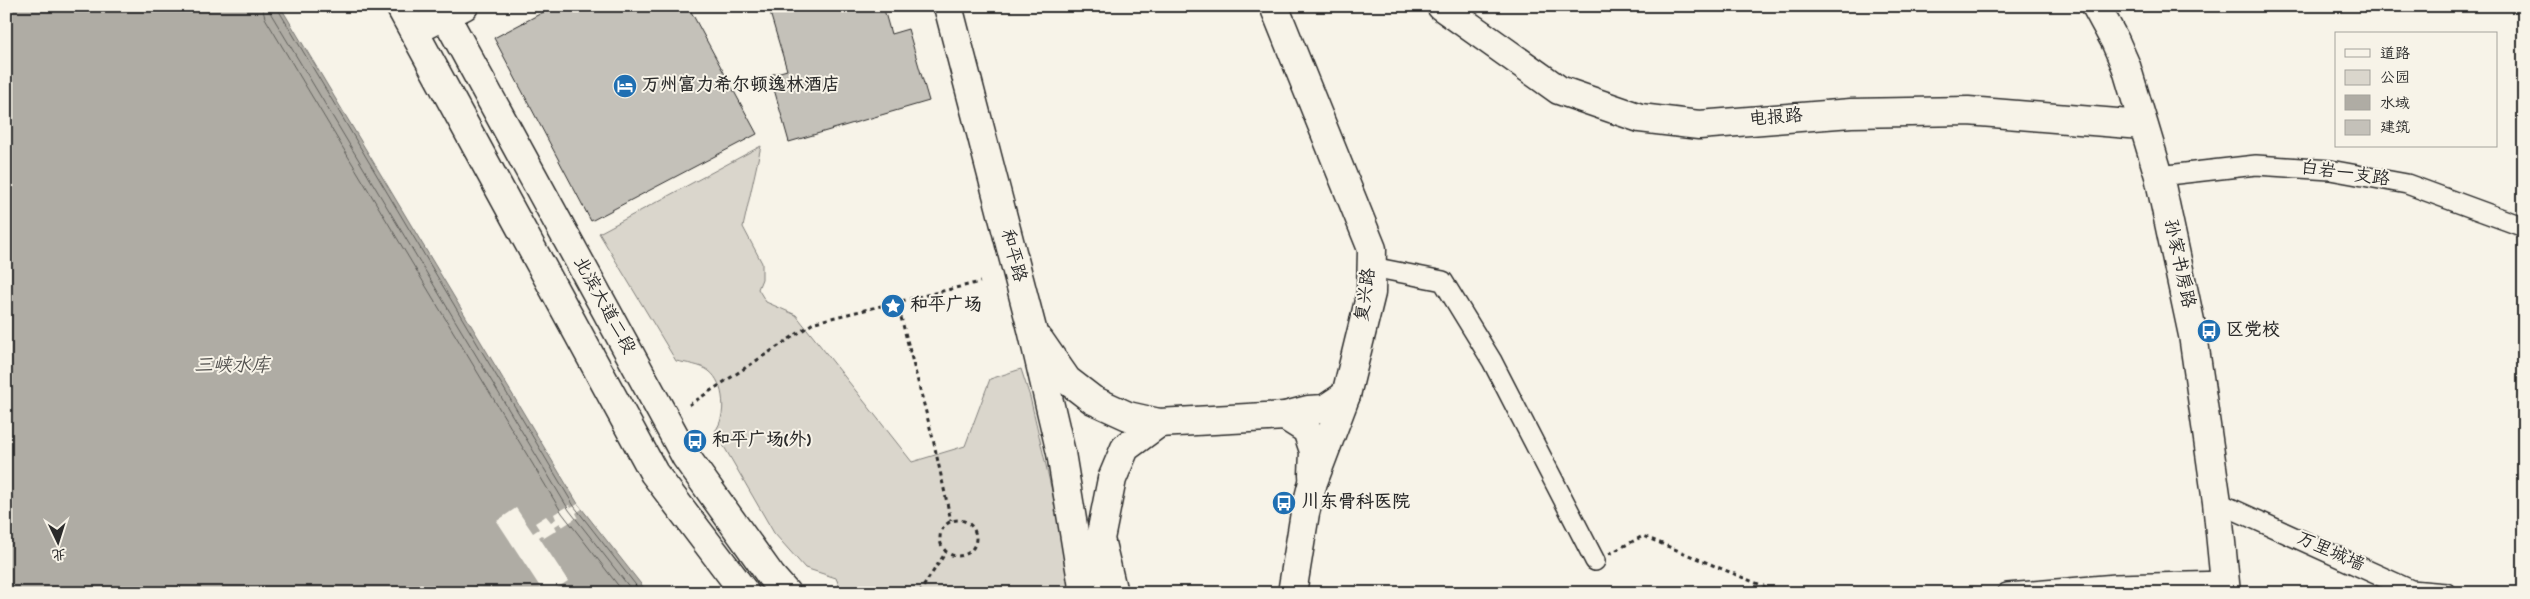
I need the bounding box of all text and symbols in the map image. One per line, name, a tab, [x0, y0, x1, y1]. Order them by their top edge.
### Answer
legend	[2335, 32, 2498, 148]
text: 道路	[2380, 44, 2410, 66]
text: 公园	[2380, 68, 2410, 90]
hotel icon: 万州富力希尔顿逸林酒店	[612, 73, 638, 99]
place label: 万州富力希尔顿逸林酒店	[642, 74, 840, 99]
text: 水域	[2380, 94, 2410, 116]
street label: 电报路	[1748, 104, 1804, 134]
text: 建筑	[2380, 118, 2410, 140]
street label: 白岩一支路	[2299, 156, 2391, 194]
street label: 孙家书房路	[2156, 217, 2200, 311]
street label: 和平路	[993, 227, 1031, 285]
street label: 北滨大道二段	[566, 253, 640, 359]
street label: 复兴路	[1351, 267, 1383, 323]
place icon: 和平广场	[880, 293, 906, 319]
place label: 和平广场	[910, 294, 982, 319]
bus stop icon: 区党校	[2196, 318, 2222, 344]
place label: 区党校	[2226, 319, 2280, 344]
water label: 三峡水库	[194, 354, 272, 381]
bus stop icon: 和平广场(外)	[682, 428, 708, 454]
place label: 和平广场(外)	[712, 429, 811, 454]
bus stop icon: 川东骨科医院	[1271, 490, 1297, 516]
place label: 川东骨科医院	[1302, 491, 1410, 516]
north arrow	[32, 516, 82, 566]
street label: 万里城墙	[2292, 527, 2368, 579]
text: 北	[51, 543, 66, 563]

